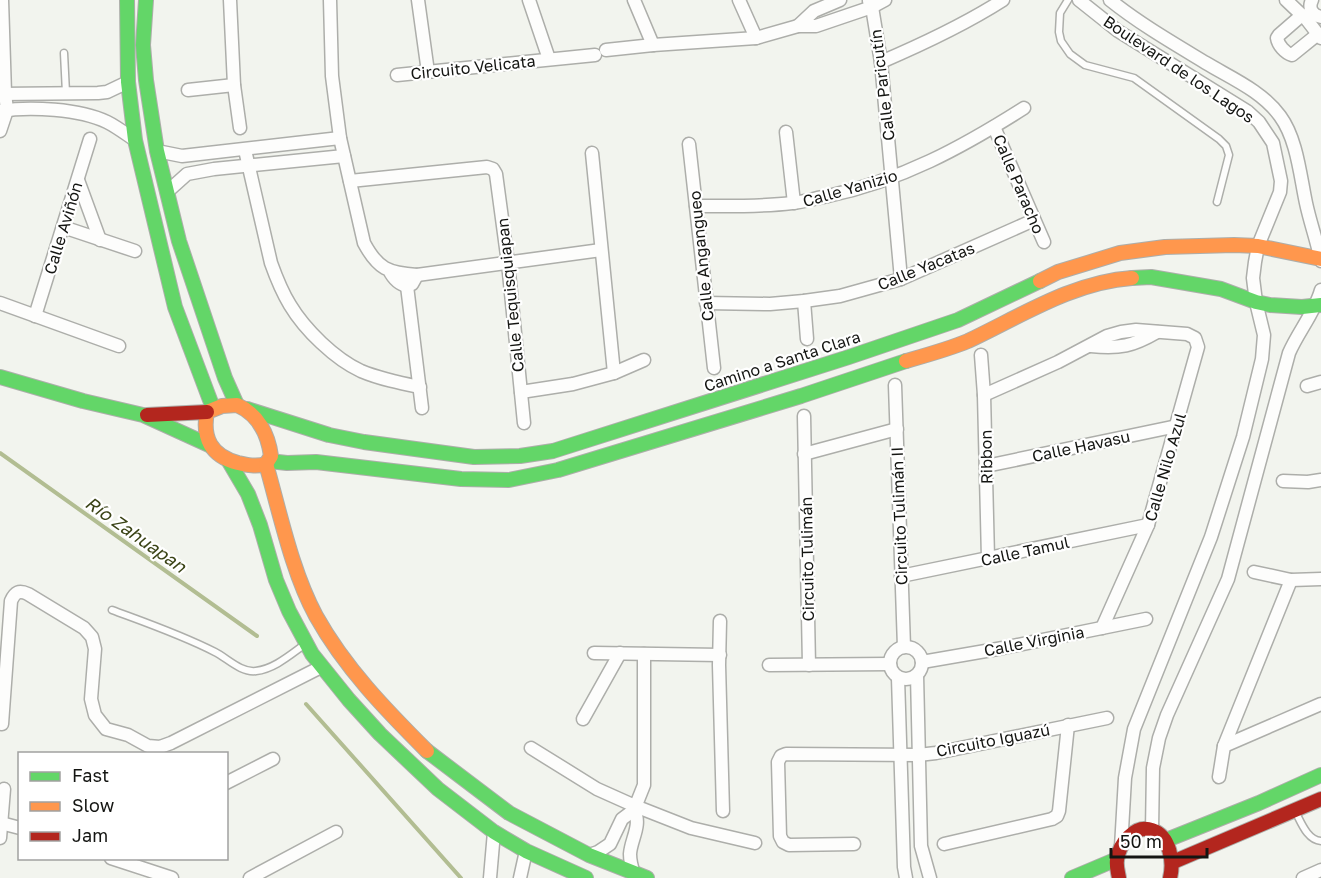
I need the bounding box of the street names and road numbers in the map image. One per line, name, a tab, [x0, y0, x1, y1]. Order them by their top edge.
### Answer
street label: Boulevard de los Lagos	[1100, 11, 1258, 127]
street label: Calle Paricutín	[865, 28, 899, 142]
street label: Circuito Velicata	[410, 50, 536, 84]
street label: Calle Paracho	[989, 131, 1049, 237]
street label: Calle Yanizio	[800, 165, 900, 211]
street label: Calle Aviñón	[39, 179, 87, 277]
street label: Calle Angangueo	[684, 190, 718, 322]
street label: Calle Tequisquiapan	[492, 217, 528, 373]
street label: Calle Yacatas	[875, 237, 977, 295]
street label: Camino a Santa Clara	[701, 326, 863, 396]
street label: Calle Nilo Azul	[1140, 410, 1190, 524]
street label: Calle Havasu	[1030, 426, 1132, 466]
street label: Ribbon	[976, 430, 996, 484]
street label: Circuito Tulimán II	[887, 446, 911, 586]
street label: Circuito Tulimán	[796, 497, 818, 621]
street label: Calle Tamul	[979, 532, 1071, 570]
street label: Calle Virginia	[982, 621, 1086, 661]
street label: Circuito Iguazú	[934, 719, 1052, 761]

